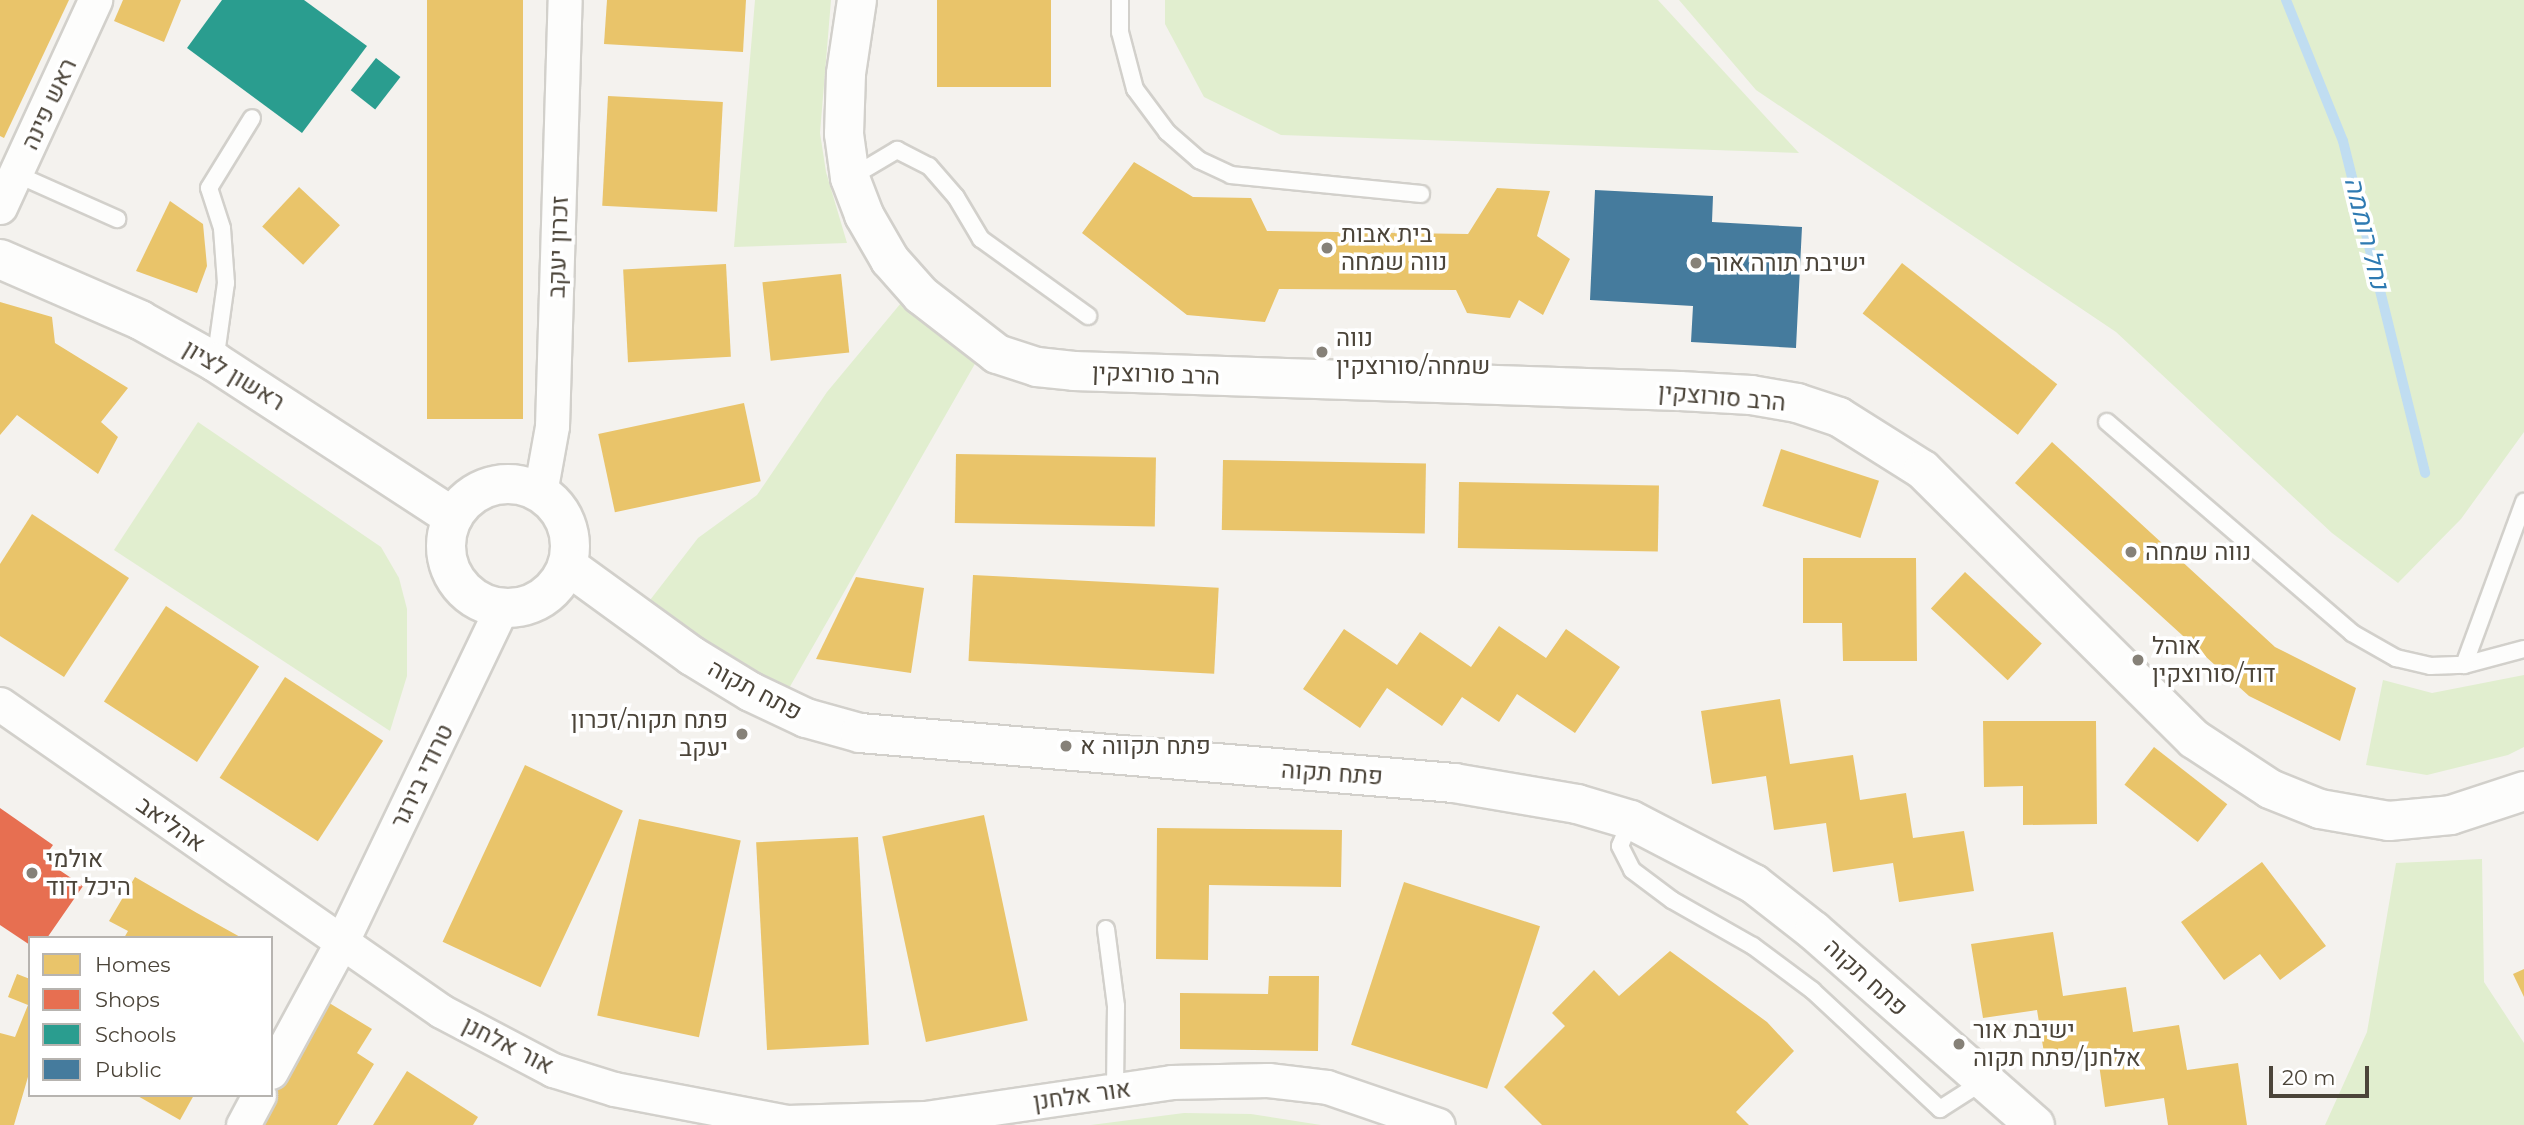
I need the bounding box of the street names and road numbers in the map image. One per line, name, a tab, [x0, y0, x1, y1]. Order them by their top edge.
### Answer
street label: ראש פינה	[15, 54, 83, 154]
street label: זכרון יעקב	[542, 195, 574, 299]
street label: ראשון לציון	[178, 334, 290, 416]
street label: הרב סורוצקין	[1091, 357, 1221, 391]
street label: הרב סורוצקין	[1657, 377, 1787, 417]
street label: פתח תקוה	[703, 653, 807, 727]
street label: טרודי בירגר	[384, 719, 460, 833]
street label: פתח תקוה	[1280, 755, 1384, 791]
street label: אהליאב	[131, 790, 211, 858]
street label: פתח תקוה	[1818, 932, 1914, 1022]
street label: אור אלחנן	[458, 1010, 558, 1080]
street label: אור אלחנן	[1031, 1074, 1133, 1116]

